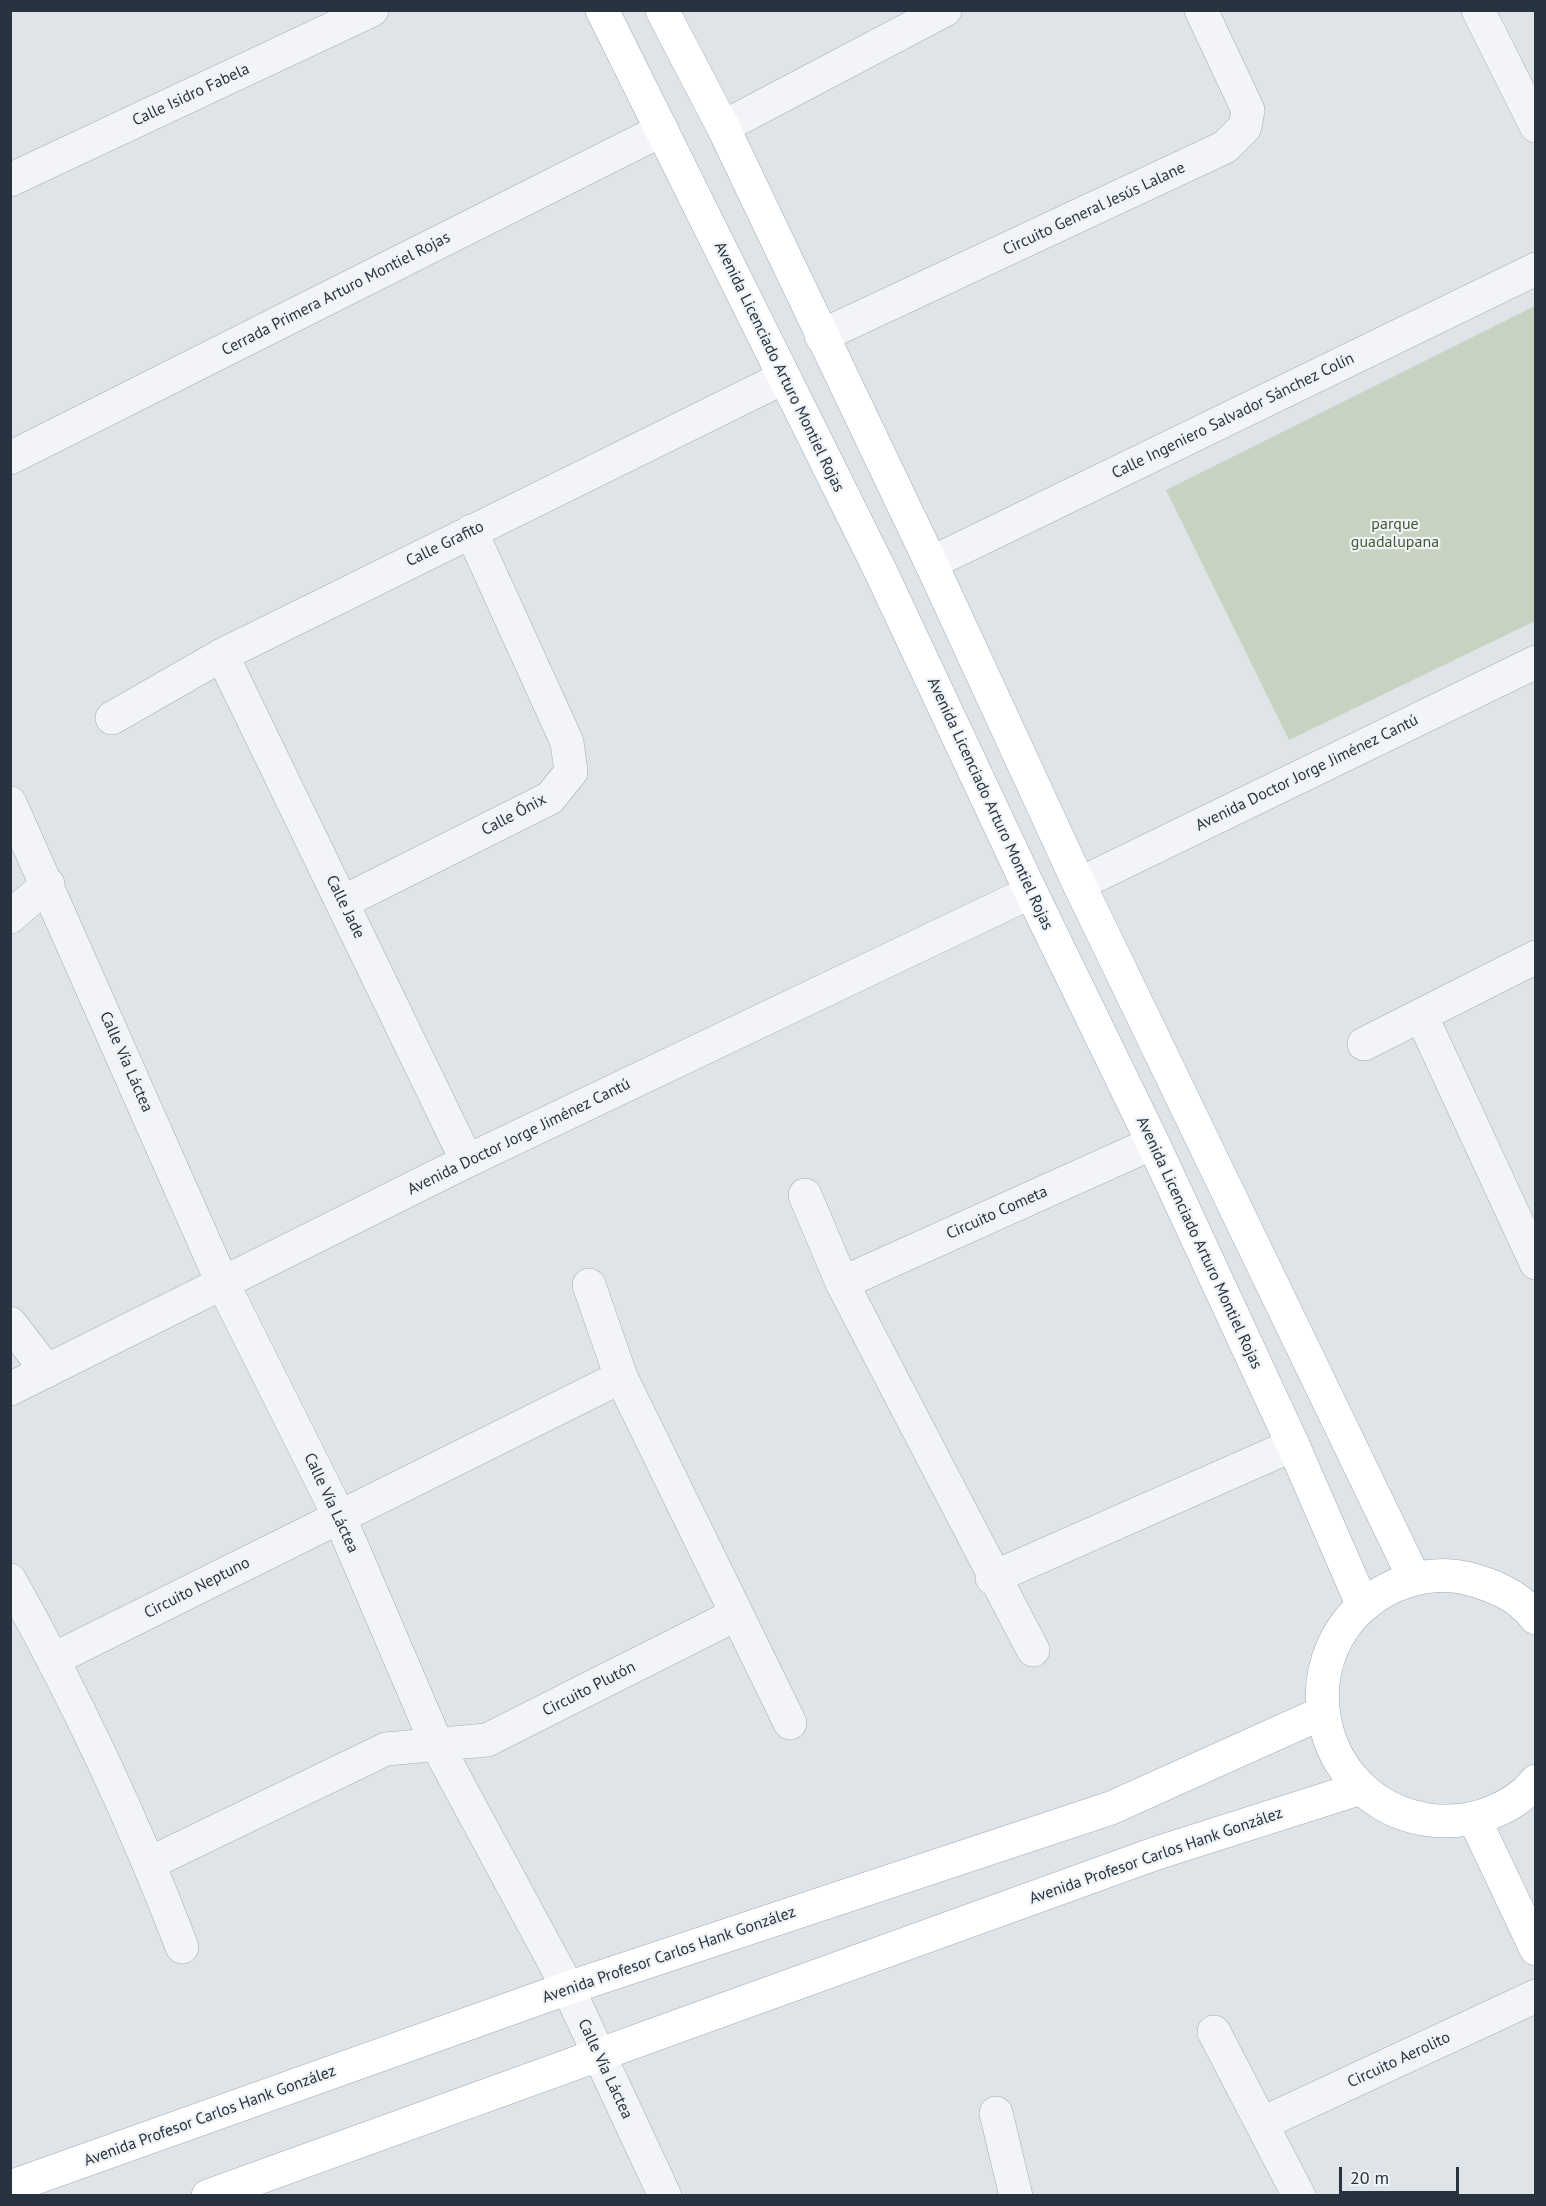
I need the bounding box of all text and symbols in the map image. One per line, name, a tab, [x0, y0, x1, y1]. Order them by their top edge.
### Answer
street label: Calle Isidro Fabela	[130, 60, 252, 130]
street label: Circuito General Jesús Lalane	[1000, 158, 1188, 260]
street label: Cerrada Primera Arturo Montiel Rojas	[219, 228, 453, 360]
street label: Avenida Licenciado Arturo Montiel Rojas	[710, 239, 848, 495]
street label: Calle Ingeniero Salvador Sánchez Colín	[1109, 349, 1357, 483]
park label: parque guadalupana	[1351, 514, 1439, 552]
street label: Calle Grafito	[403, 517, 487, 571]
street label: Avenida Licenciado Arturo Montiel Rojas	[923, 675, 1057, 933]
street label: Avenida Doctor Jorge Jiménez Cantú	[1192, 711, 1422, 835]
street label: Calle Ónix	[478, 790, 550, 840]
street label: Calle Jade	[321, 872, 369, 942]
street label: Calle Vía Láctea	[95, 1009, 157, 1115]
street label: Avenida Doctor Jorge Jiménez Cantú	[404, 1075, 634, 1199]
street label: Avenida Licenciado Arturo Montiel Rojas	[1132, 1114, 1266, 1372]
street label: Circuito Cometa	[943, 1182, 1051, 1244]
street label: Calle Vía Láctea	[299, 1450, 363, 1556]
street label: Circuito Neptuno	[141, 1553, 253, 1623]
street label: Circuito Plutón	[539, 1657, 639, 1721]
street label: Avenida Profesor Carlos Hank González	[1027, 1804, 1285, 1908]
street label: Avenida Profesor Carlos Hank González	[540, 1903, 798, 2007]
street label: Calle Vía Láctea	[573, 2016, 637, 2122]
street label: Circuito Aerolito	[1345, 2028, 1453, 2092]
street label: Avenida Profesor Carlos Hank González	[82, 2061, 338, 2171]
scale bar	[1342, 2155, 1462, 2193]
text: 20 m	[1350, 2166, 1389, 2189]

